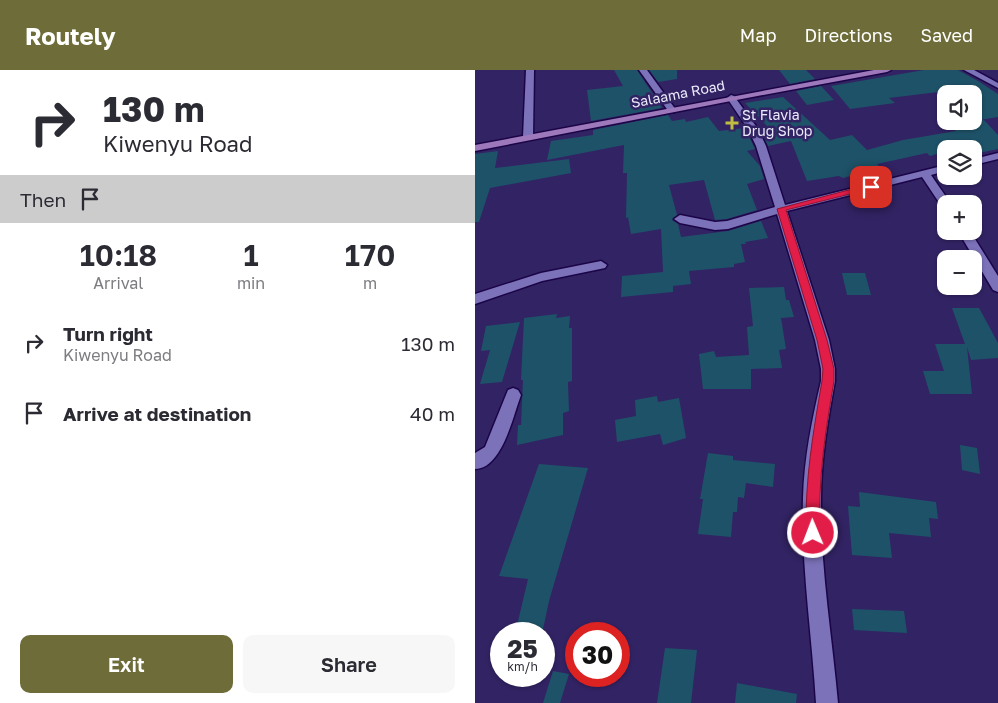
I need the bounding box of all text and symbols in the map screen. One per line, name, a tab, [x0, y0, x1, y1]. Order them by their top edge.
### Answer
text: Routely	[25, 21, 116, 50]
text: Map	[740, 24, 776, 46]
text: Directions	[804, 24, 892, 46]
text: Saved	[920, 24, 973, 46]
street label: Salaama Road	[630, 76, 726, 111]
map controls	[937, 85, 982, 295]
button: sound	[937, 85, 982, 130]
text: 130 m	[103, 88, 205, 130]
icon: right	[20, 90, 85, 155]
place label: St Flavia Drug Shop	[742, 106, 812, 139]
marker: St Flavia Drug Shop	[726, 117, 738, 129]
text: Kiwenyu Road	[103, 130, 253, 157]
button: layers	[937, 140, 982, 185]
pin	[850, 166, 892, 208]
icon: arrive	[857, 173, 885, 201]
icon: arrive	[76, 185, 104, 213]
text: Then	[20, 188, 66, 211]
button: +	[937, 195, 982, 240]
text: 10:18	[80, 237, 157, 273]
text: 1	[243, 237, 259, 273]
text: 170	[345, 237, 395, 273]
button: −	[937, 250, 982, 295]
text: Arrival	[93, 273, 144, 293]
text: min	[237, 273, 265, 293]
text: m	[363, 273, 377, 293]
text: Turn right	[63, 322, 153, 345]
icon: right	[20, 329, 48, 357]
text: 130 m	[401, 332, 455, 355]
text: Kiwenyu Road	[63, 345, 172, 365]
icon: arrive	[20, 399, 48, 427]
text: Arrive at destination	[63, 402, 251, 425]
text: 40 m	[410, 402, 455, 425]
position arrow	[786, 506, 838, 558]
speed limit sign: 30	[565, 622, 630, 687]
text: 25	[507, 633, 538, 664]
button: Exit	[20, 635, 233, 693]
button: Share	[243, 635, 455, 693]
text: km/h	[507, 659, 538, 674]

